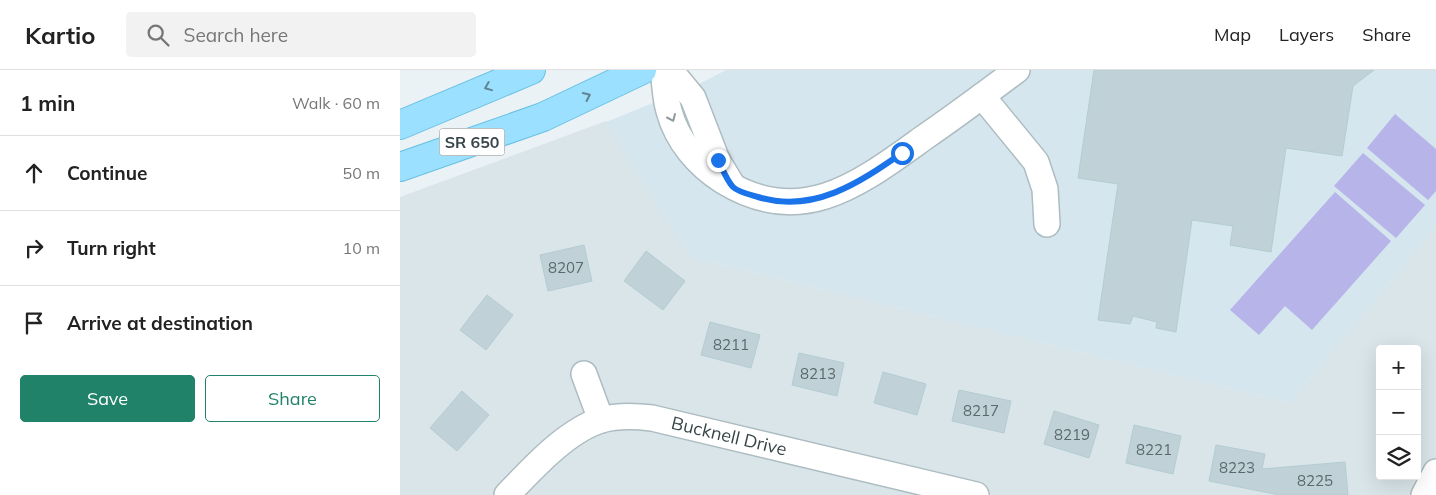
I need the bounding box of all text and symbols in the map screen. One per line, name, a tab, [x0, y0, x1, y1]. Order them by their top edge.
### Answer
search box	[126, 12, 476, 57]
text: Kartio	[25, 20, 96, 50]
icon: search	[144, 21, 172, 49]
text: Search here	[184, 23, 288, 47]
text: Map	[1214, 23, 1251, 46]
text: Layers	[1279, 23, 1334, 46]
text: Share	[1362, 23, 1411, 46]
one-way arrow	[484, 81, 493, 92]
text: 1 min	[20, 90, 75, 116]
one-way arrow	[582, 92, 591, 102]
text: Walk · 60 m	[292, 93, 380, 113]
one-way arrow	[665, 113, 676, 122]
road number: SR 650	[440, 128, 504, 156]
route start	[891, 142, 914, 165]
route end	[707, 149, 730, 172]
icon: ahead	[20, 159, 48, 187]
text: Continue	[67, 161, 147, 185]
text: 50 m	[343, 163, 380, 183]
icon: right	[20, 234, 48, 262]
text: Turn right	[67, 236, 156, 260]
text: 10 m	[343, 238, 380, 258]
house number: 8207	[548, 258, 584, 277]
icon: arrive	[20, 309, 48, 337]
text: Arrive at destination	[67, 311, 253, 335]
house number: 8211	[713, 335, 749, 354]
map controls	[1376, 345, 1421, 480]
button: +	[1376, 345, 1421, 390]
house number: 8213	[800, 364, 836, 383]
button: Save	[20, 375, 195, 422]
button: Share	[205, 375, 380, 422]
button: −	[1376, 390, 1421, 435]
house number: 8217	[963, 401, 999, 420]
street label: Bucknell Drive	[669, 411, 789, 461]
house number: 8219	[1054, 425, 1090, 444]
button: layers	[1376, 435, 1421, 480]
house number: 8221	[1136, 440, 1172, 459]
house number: 8223	[1219, 458, 1255, 477]
house number: 8225	[1297, 471, 1333, 490]

